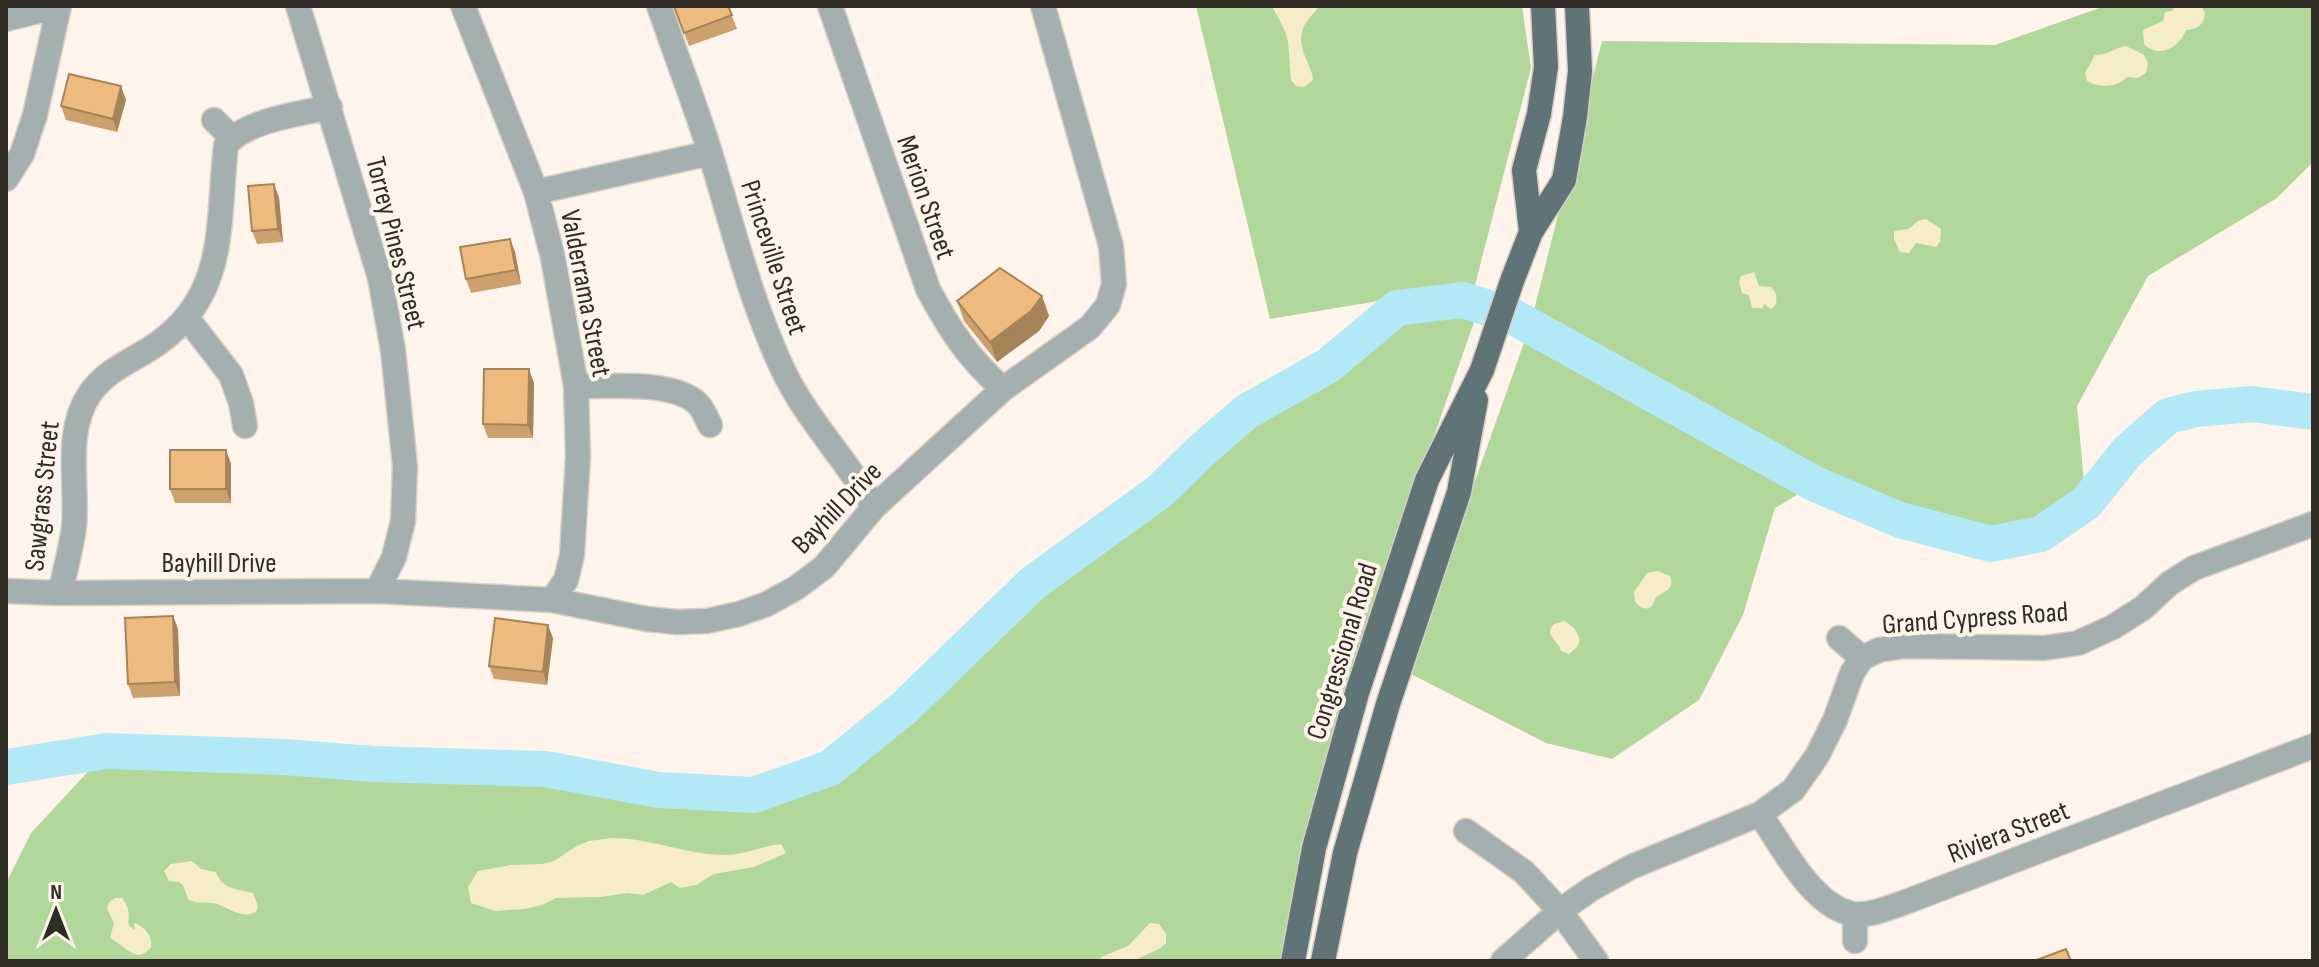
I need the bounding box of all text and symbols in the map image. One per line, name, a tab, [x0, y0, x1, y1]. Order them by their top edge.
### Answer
street label: Merion Street	[889, 131, 962, 264]
street label: Torrey Pines Street	[358, 154, 433, 333]
street label: Princeville Street	[733, 176, 814, 339]
street label: Valderrama Street	[553, 207, 618, 380]
street label: Sawgrass Street	[18, 419, 67, 573]
street label: Bayhill Drive	[785, 455, 889, 561]
street label: Bayhill Drive	[162, 547, 276, 580]
street label: Congressional Road	[1300, 559, 1385, 744]
street label: Grand Cypress Road	[1881, 596, 2069, 641]
street label: Riviera Street	[1943, 794, 2074, 871]
north arrow	[16, 871, 96, 951]
text: N	[50, 879, 62, 906]

